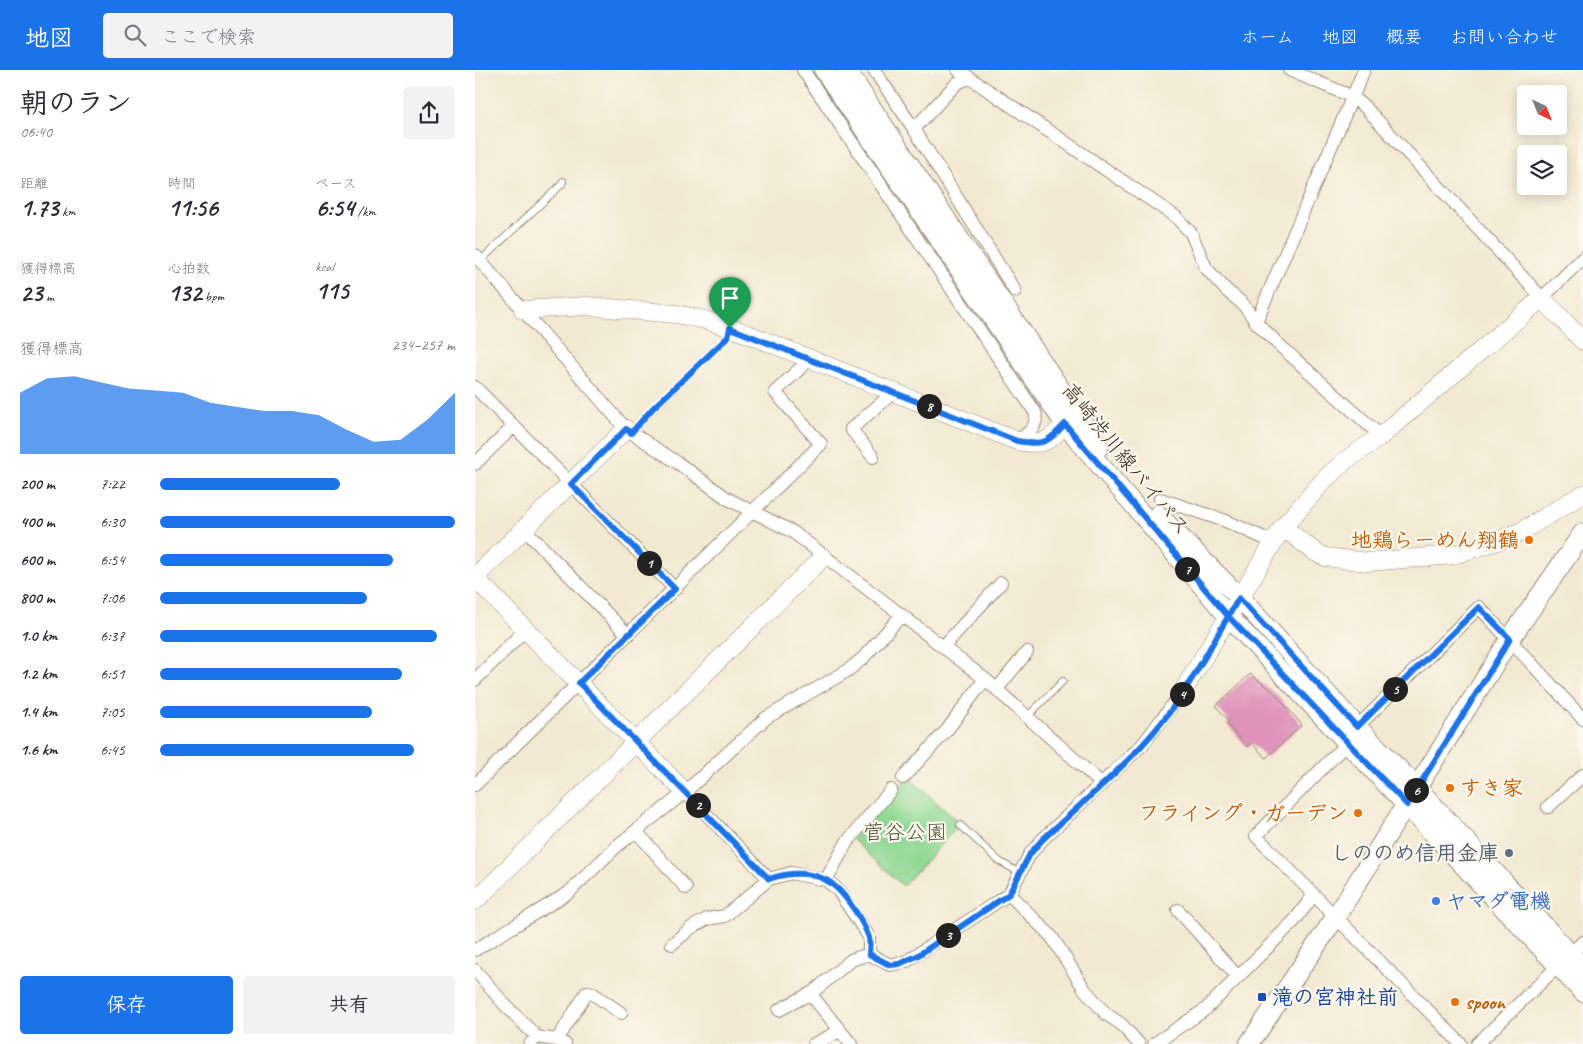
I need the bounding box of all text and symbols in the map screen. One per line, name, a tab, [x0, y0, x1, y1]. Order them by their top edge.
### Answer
search box	[103, 13, 453, 58]
icon: search	[121, 21, 149, 49]
text: 地図	[25, 23, 73, 53]
text: ここで検索	[161, 25, 256, 49]
text: ホーム	[1241, 26, 1294, 48]
text: 地図	[1322, 26, 1358, 48]
text: 概要	[1386, 26, 1422, 48]
text: お問い合わせ	[1450, 26, 1558, 48]
text: 朝のラン	[20, 85, 132, 120]
north arrow	[1517, 85, 1567, 135]
map controls	[1517, 85, 1567, 195]
button: share	[403, 87, 455, 139]
text: 06:40	[20, 122, 52, 142]
button: layers	[1517, 145, 1567, 195]
text: 距離	[20, 175, 48, 192]
text: 時間	[168, 175, 196, 192]
text: ペース	[315, 175, 357, 192]
text: 1.73	[20, 192, 59, 224]
text: 11:56	[168, 192, 218, 224]
text: 6:54	[315, 192, 354, 224]
text: km	[59, 203, 76, 220]
text: /km	[354, 203, 376, 220]
text: kcal	[315, 258, 334, 275]
text: 獲得標高	[20, 260, 76, 277]
text: 心拍数	[168, 260, 210, 277]
text: 115	[315, 275, 349, 307]
text: 23	[20, 277, 43, 309]
text: 132	[168, 277, 201, 309]
pin	[709, 277, 751, 328]
icon: arrive	[716, 284, 744, 312]
text: m	[43, 288, 54, 305]
text: bpm	[201, 288, 224, 305]
text: 234–257 m	[392, 335, 455, 355]
text: 獲得標高	[20, 339, 84, 359]
street label: 高崎渋川線バイパス	[1057, 378, 1195, 540]
pin: 8	[917, 394, 941, 418]
text: 8	[926, 398, 933, 415]
text: 200 m	[20, 474, 55, 494]
text: 7:22	[100, 474, 125, 494]
text: 400 m	[20, 512, 55, 532]
text: 6:30	[100, 512, 125, 532]
place label: 地鶏らーめん翔鶴	[1351, 527, 1519, 553]
marker: 地鶏らーめん翔鶴	[1523, 534, 1535, 546]
text: 600 m	[20, 550, 55, 570]
text: 6:54	[100, 550, 125, 570]
pin: 1	[637, 550, 661, 576]
text: 1	[646, 555, 653, 572]
pin: 7	[1175, 556, 1199, 582]
text: 7	[1184, 561, 1191, 578]
text: 800 m	[20, 588, 55, 608]
text: 7:06	[100, 588, 125, 608]
text: 1.0 km	[20, 626, 57, 646]
text: 6:37	[100, 626, 125, 646]
text: 1.2 km	[20, 664, 57, 684]
text: 6:51	[100, 664, 125, 684]
pin: 5	[1383, 676, 1407, 702]
text: 5	[1392, 681, 1399, 698]
pin: 4	[1169, 682, 1195, 706]
text: 4	[1179, 686, 1186, 703]
text: 1.4 km	[20, 702, 57, 722]
text: 7:05	[100, 702, 125, 722]
text: 1.6 km	[20, 740, 58, 760]
text: 6:45	[100, 740, 125, 760]
place label: すき家	[1460, 775, 1523, 801]
pin: 6	[1403, 778, 1429, 802]
text: 6	[1413, 782, 1420, 799]
marker: すき家	[1444, 782, 1456, 794]
pin: 2	[685, 792, 711, 818]
text: 2	[695, 797, 702, 814]
place label: フライング・ガーデン	[1138, 800, 1348, 826]
marker: フライング・ガーデン	[1352, 807, 1364, 819]
park label: 菅谷公園	[863, 819, 947, 845]
place label: しののめ信用金庫	[1331, 840, 1499, 866]
marker: しののめ信用金庫	[1503, 847, 1515, 859]
place label: ヤマダ電機	[1446, 888, 1551, 914]
marker: ヤマダ電機	[1430, 895, 1442, 907]
pin: 3	[935, 922, 961, 948]
text: 3	[945, 927, 952, 944]
button: 保存	[20, 976, 233, 1034]
button: 共有	[243, 976, 455, 1034]
place label: 滝の宮神社前	[1272, 984, 1398, 1010]
place label: spoon	[1465, 989, 1506, 1015]
marker: 滝の宮神社前	[1256, 991, 1268, 1003]
marker: spoon	[1449, 996, 1461, 1008]

